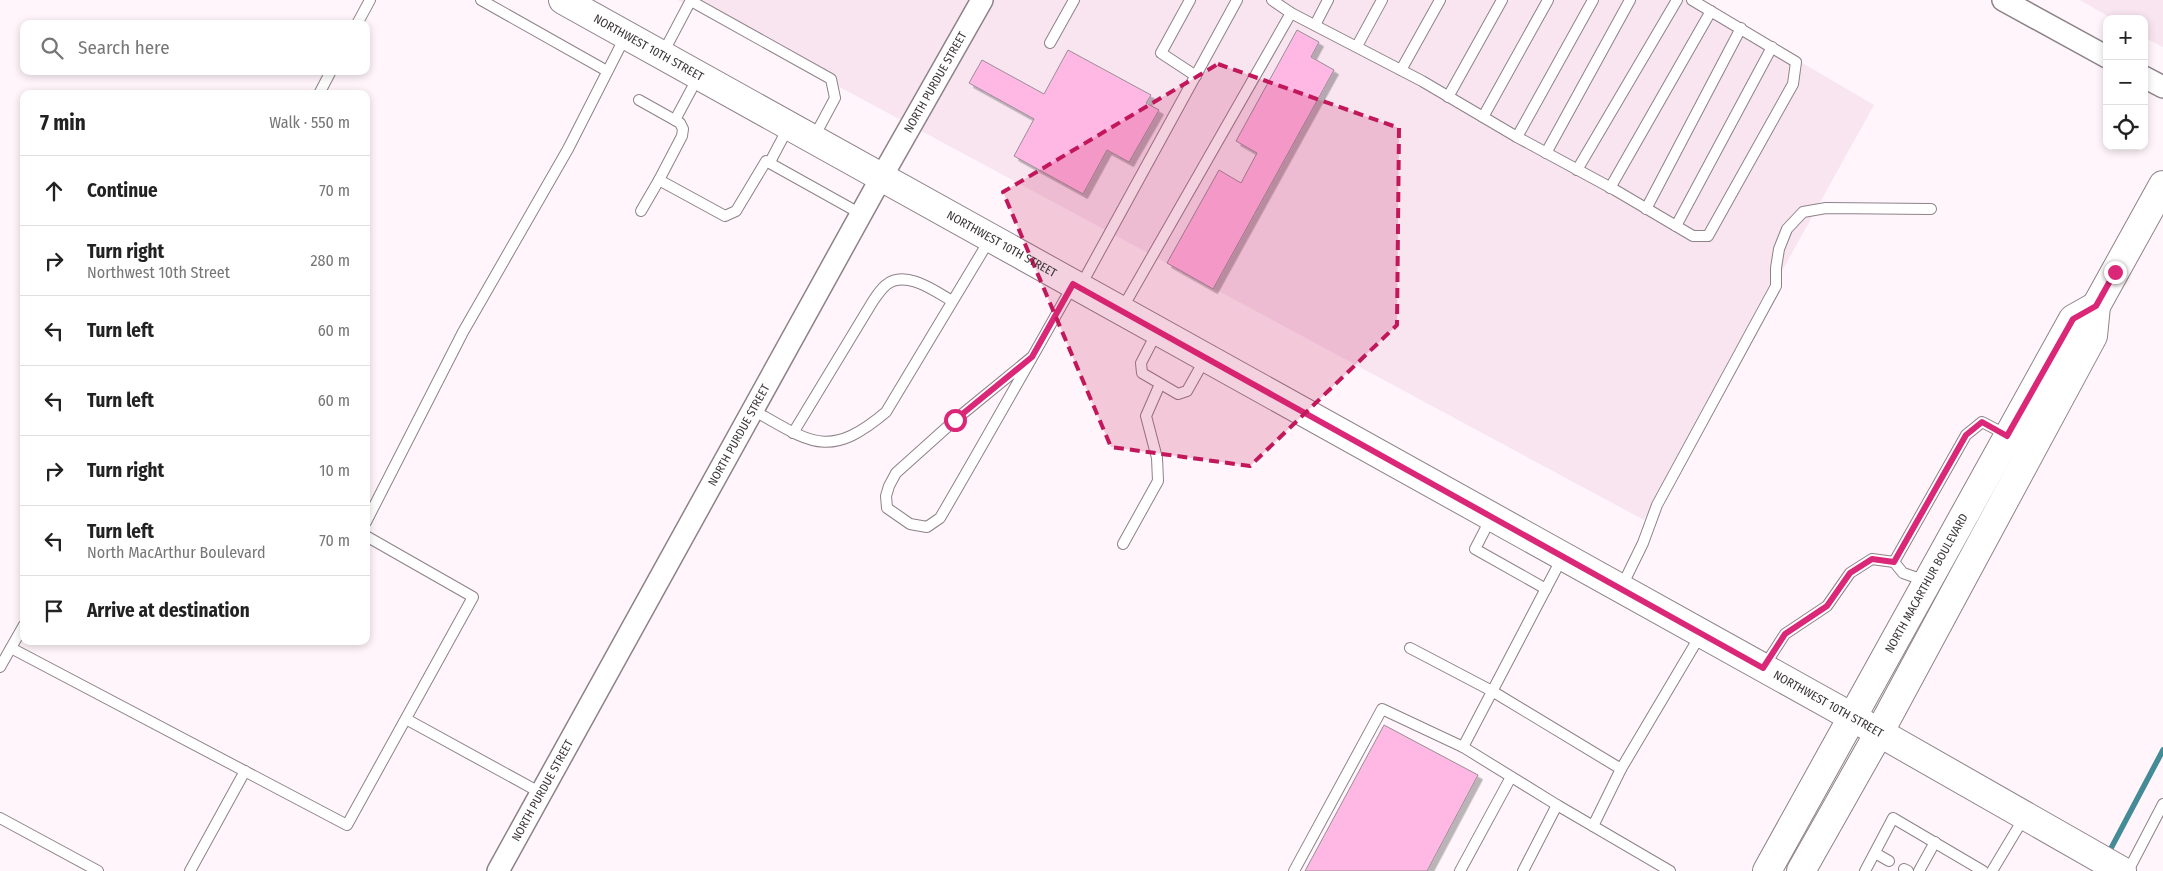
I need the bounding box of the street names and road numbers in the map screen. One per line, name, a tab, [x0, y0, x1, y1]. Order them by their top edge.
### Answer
street label: NORTHWEST 10TH STREET	[591, 11, 706, 84]
street label: NORTH PURDUE STREET	[901, 29, 970, 135]
street label: NORTHWEST 10TH STREET	[944, 208, 1059, 280]
street label: NORTH PURDUE STREET	[705, 382, 773, 488]
street label: NORTH MACARTHUR BOULEVARD	[1882, 511, 1971, 656]
street label: NORTHWEST 10TH STREET	[1771, 668, 1886, 741]
street label: NORTH PURDUE STREET	[509, 737, 576, 844]

